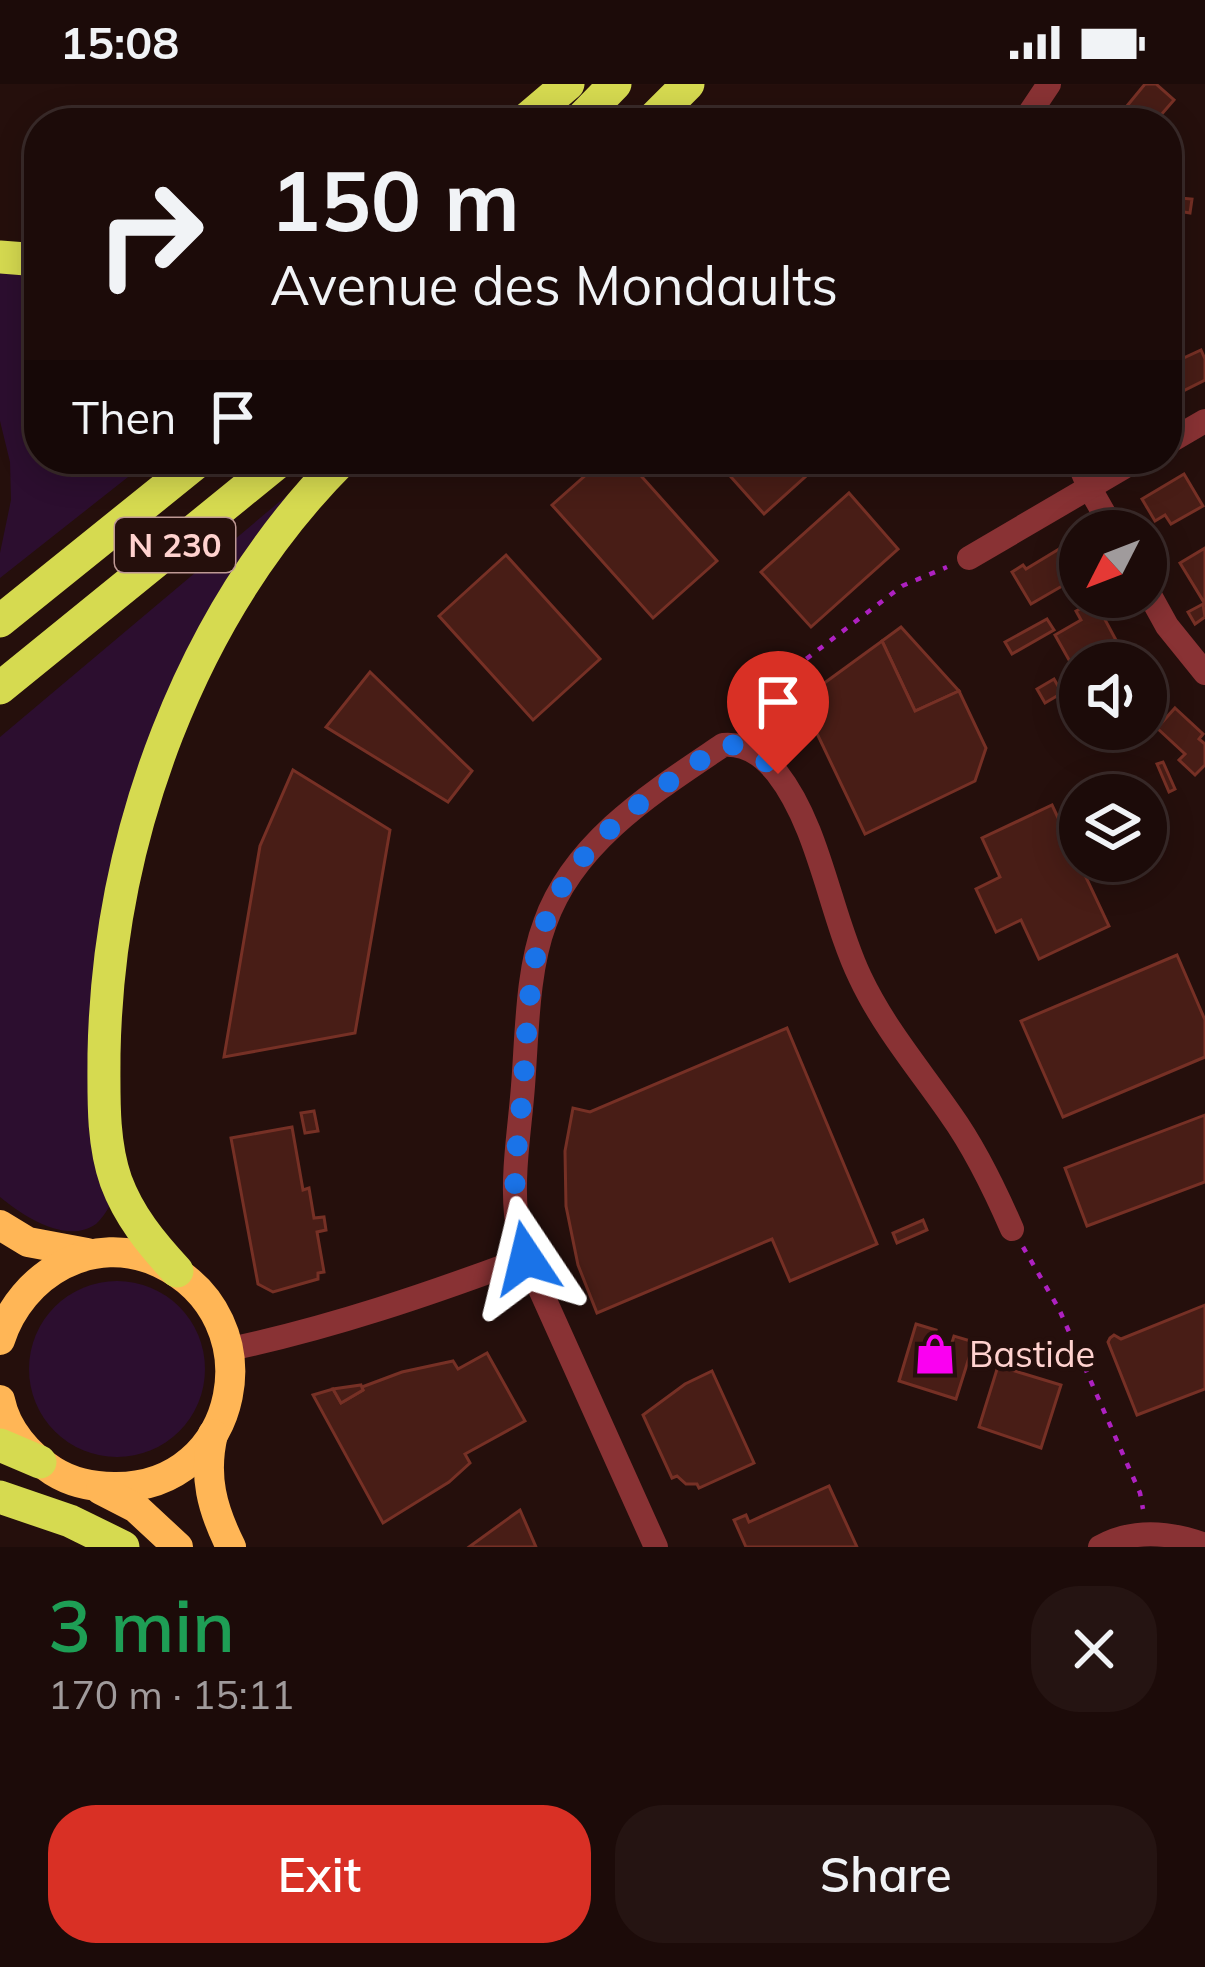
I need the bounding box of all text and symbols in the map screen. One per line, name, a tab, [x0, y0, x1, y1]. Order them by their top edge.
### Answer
text: 15:08	[60, 14, 179, 70]
text: 150 m	[270, 147, 520, 252]
icon: right	[72, 156, 228, 312]
text: Avenue des Mondaults	[270, 251, 838, 319]
icon: arrive	[200, 384, 266, 450]
text: Then	[72, 389, 176, 445]
north arrow	[1059, 510, 1167, 618]
map controls	[1059, 510, 1167, 882]
road number: N 230	[115, 518, 235, 572]
button: sound	[1059, 642, 1167, 750]
pin	[727, 651, 829, 774]
icon: arrive	[745, 669, 811, 735]
button: layers	[1059, 774, 1167, 882]
position arrow	[463, 1195, 589, 1321]
shop icon: Bastide	[912, 1331, 958, 1377]
place label: Bastide	[969, 1331, 1095, 1376]
text: 3 min	[48, 1580, 235, 1670]
button: close	[1031, 1586, 1157, 1712]
text: 170 m · 15:11	[48, 1670, 294, 1719]
button: Exit	[48, 1805, 591, 1943]
button: Share	[615, 1805, 1157, 1943]

